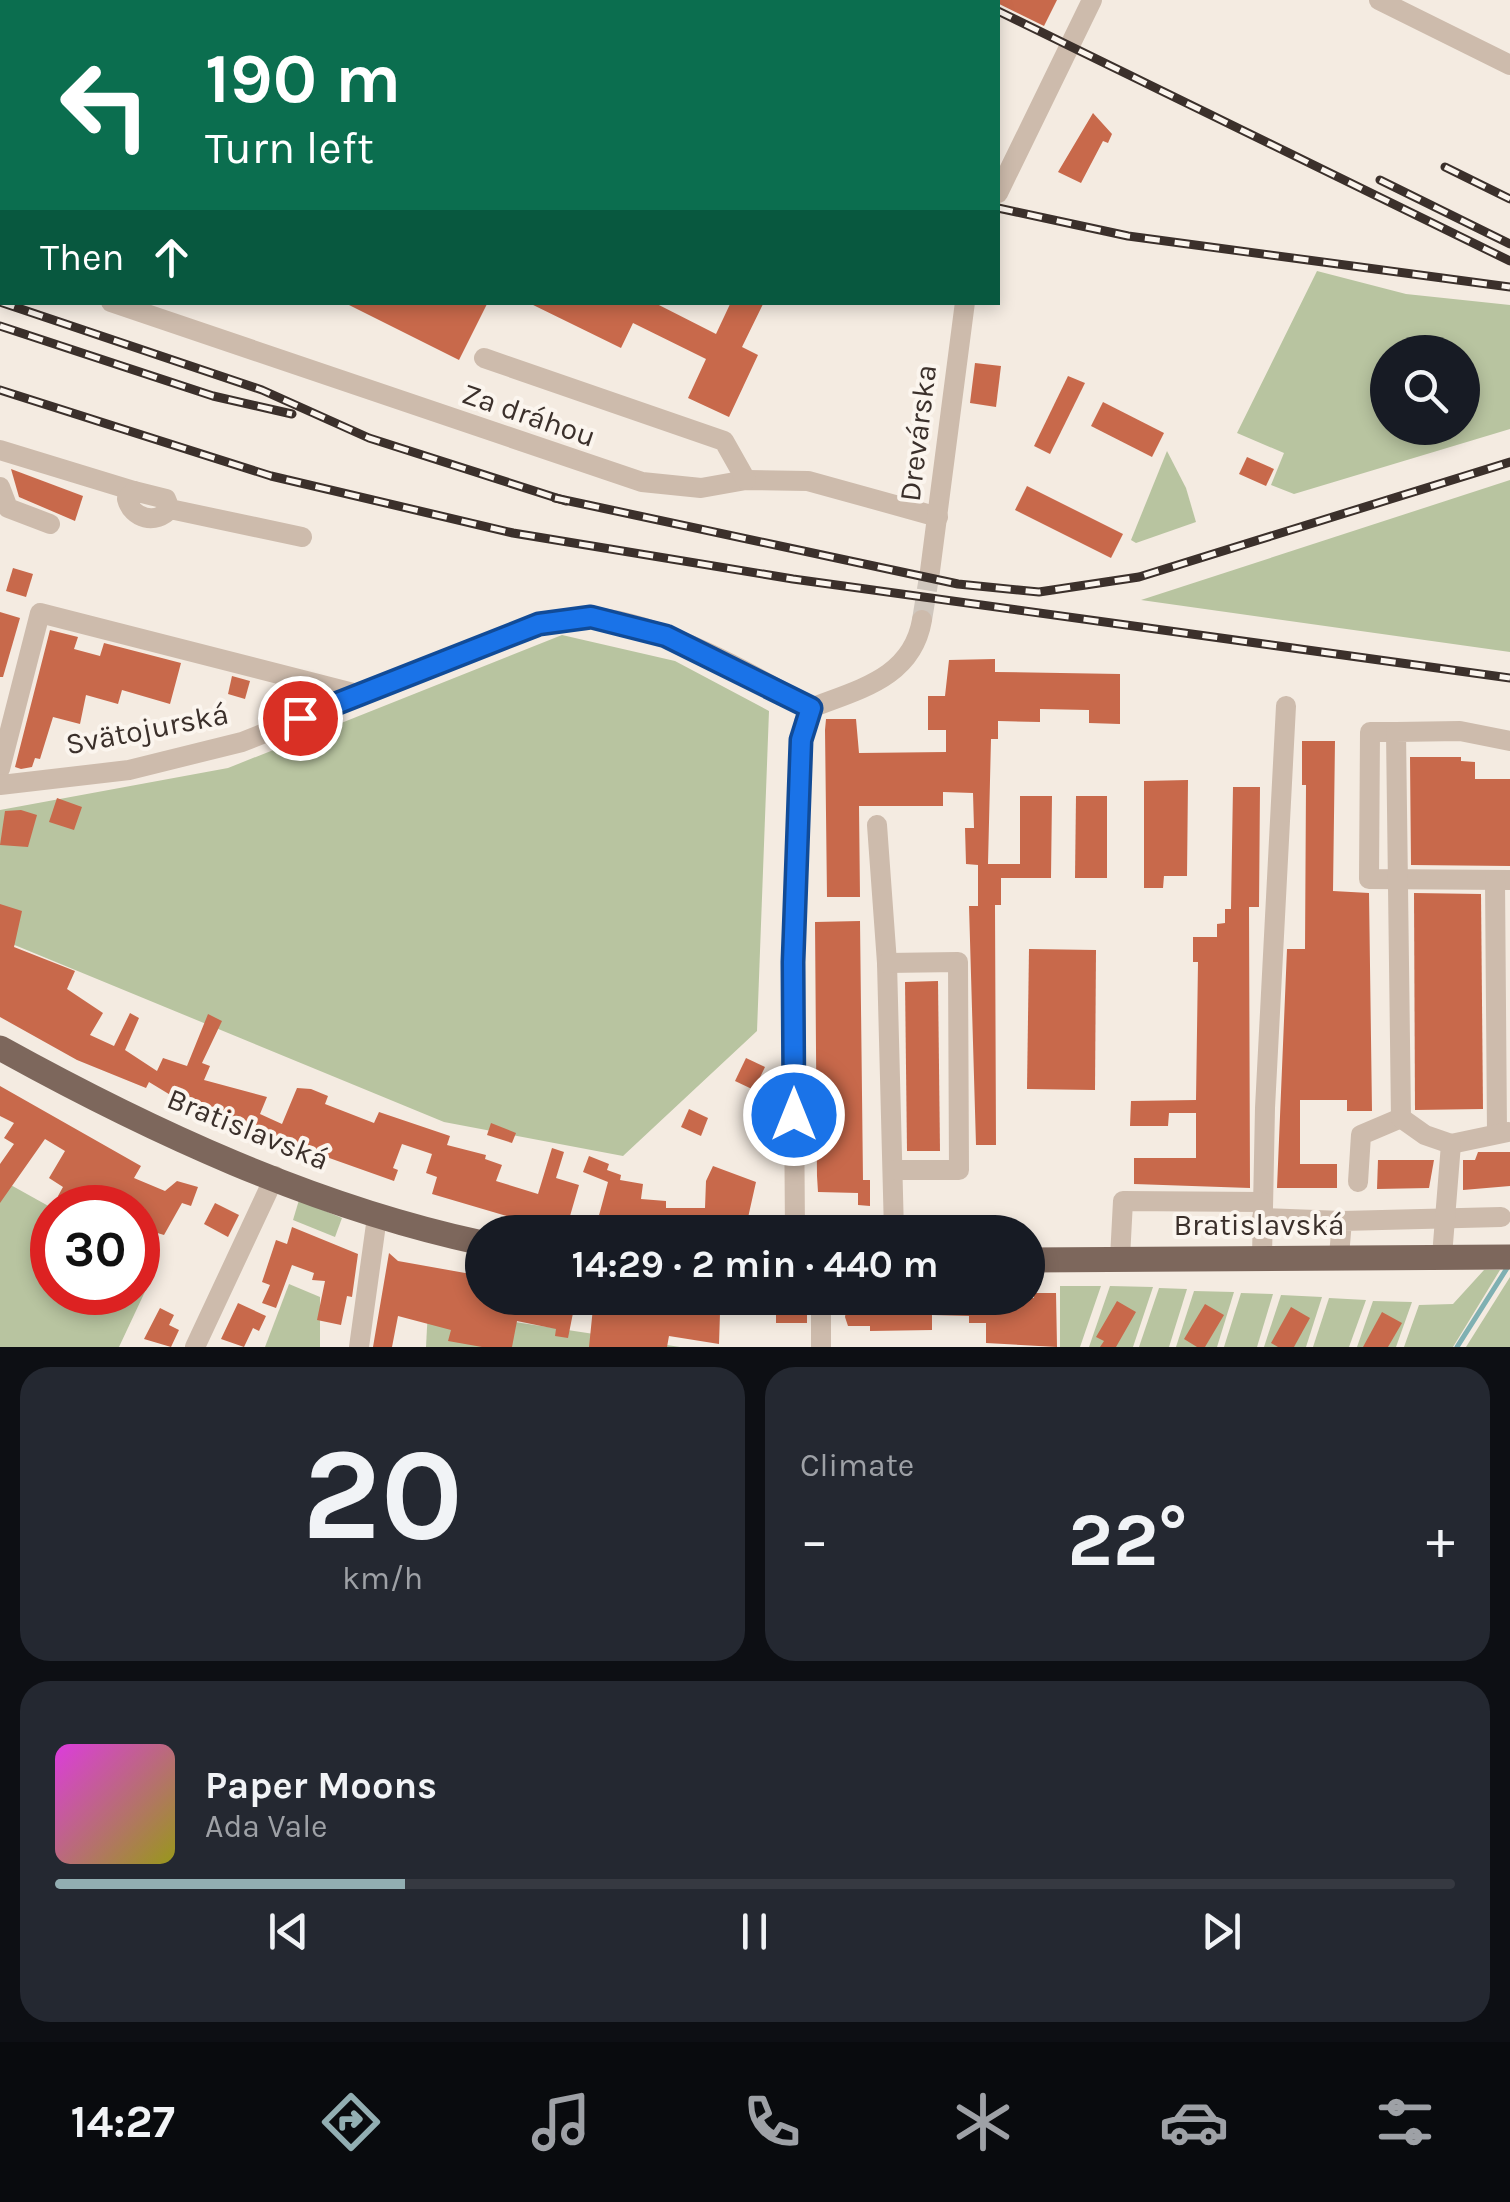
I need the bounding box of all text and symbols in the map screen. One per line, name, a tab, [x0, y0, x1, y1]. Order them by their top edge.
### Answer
text: 190 m	[205, 38, 401, 120]
icon: left	[40, 40, 170, 170]
text: Turn left	[205, 122, 374, 174]
icon: ahead	[144, 230, 199, 285]
text: Then	[40, 235, 124, 280]
map controls	[1370, 335, 1480, 445]
button: search	[1370, 335, 1480, 445]
street label: Drevárska	[892, 362, 944, 504]
street label: Za dráhou	[457, 375, 601, 455]
pin	[258, 676, 343, 761]
icon: arrive	[273, 691, 328, 746]
street label: Svätojurská	[63, 696, 231, 762]
position arrow	[742, 1063, 846, 1167]
street label: Bratislavská	[162, 1080, 334, 1178]
speed limit sign: 30	[30, 1185, 160, 1315]
street label: Bratislavská	[1173, 1207, 1345, 1243]
text: 14:29 · 2 min · 440 m	[571, 1242, 939, 1287]
text: 20	[302, 1419, 463, 1571]
text: Climate	[800, 1447, 914, 1484]
text: 22°	[1068, 1496, 1187, 1584]
text: −	[800, 1508, 829, 1572]
text: +	[1426, 1508, 1455, 1572]
text: km/h	[342, 1560, 423, 1597]
text: Paper Moons	[205, 1763, 437, 1808]
text: Ada Vale	[205, 1808, 328, 1845]
icon: previous	[261, 1904, 316, 1959]
icon: pause	[727, 1904, 782, 1959]
icon: next	[1194, 1904, 1249, 1959]
icon: directions	[316, 2087, 386, 2157]
icon: music	[526, 2087, 596, 2157]
icon: phone	[737, 2087, 807, 2157]
icon: climate	[948, 2087, 1018, 2157]
icon: car	[1159, 2087, 1229, 2157]
icon: filters	[1370, 2087, 1440, 2157]
text: 14:27	[70, 2096, 175, 2148]

